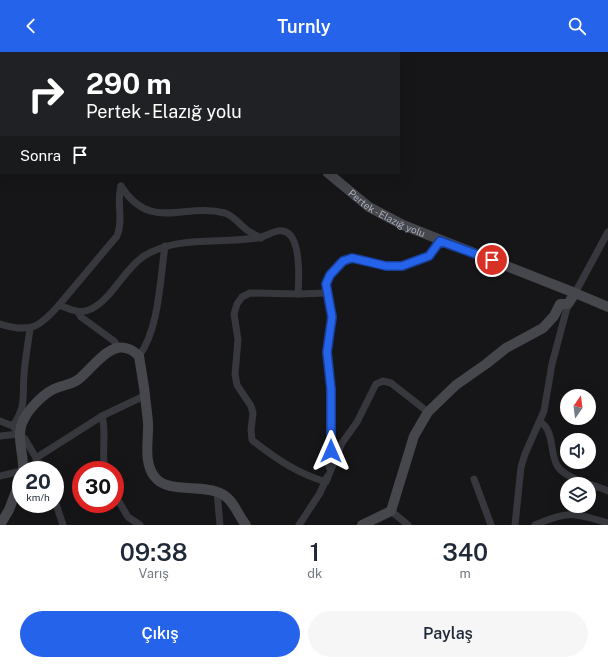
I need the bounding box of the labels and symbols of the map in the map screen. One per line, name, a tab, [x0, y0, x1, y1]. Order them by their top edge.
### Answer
street label: Pertek - Elazığ yolu	[346, 187, 427, 239]
pin	[475, 243, 509, 277]
north arrow	[560, 389, 596, 425]
position arrow	[310, 430, 352, 472]
speed limit sign: 30	[72, 461, 124, 513]

